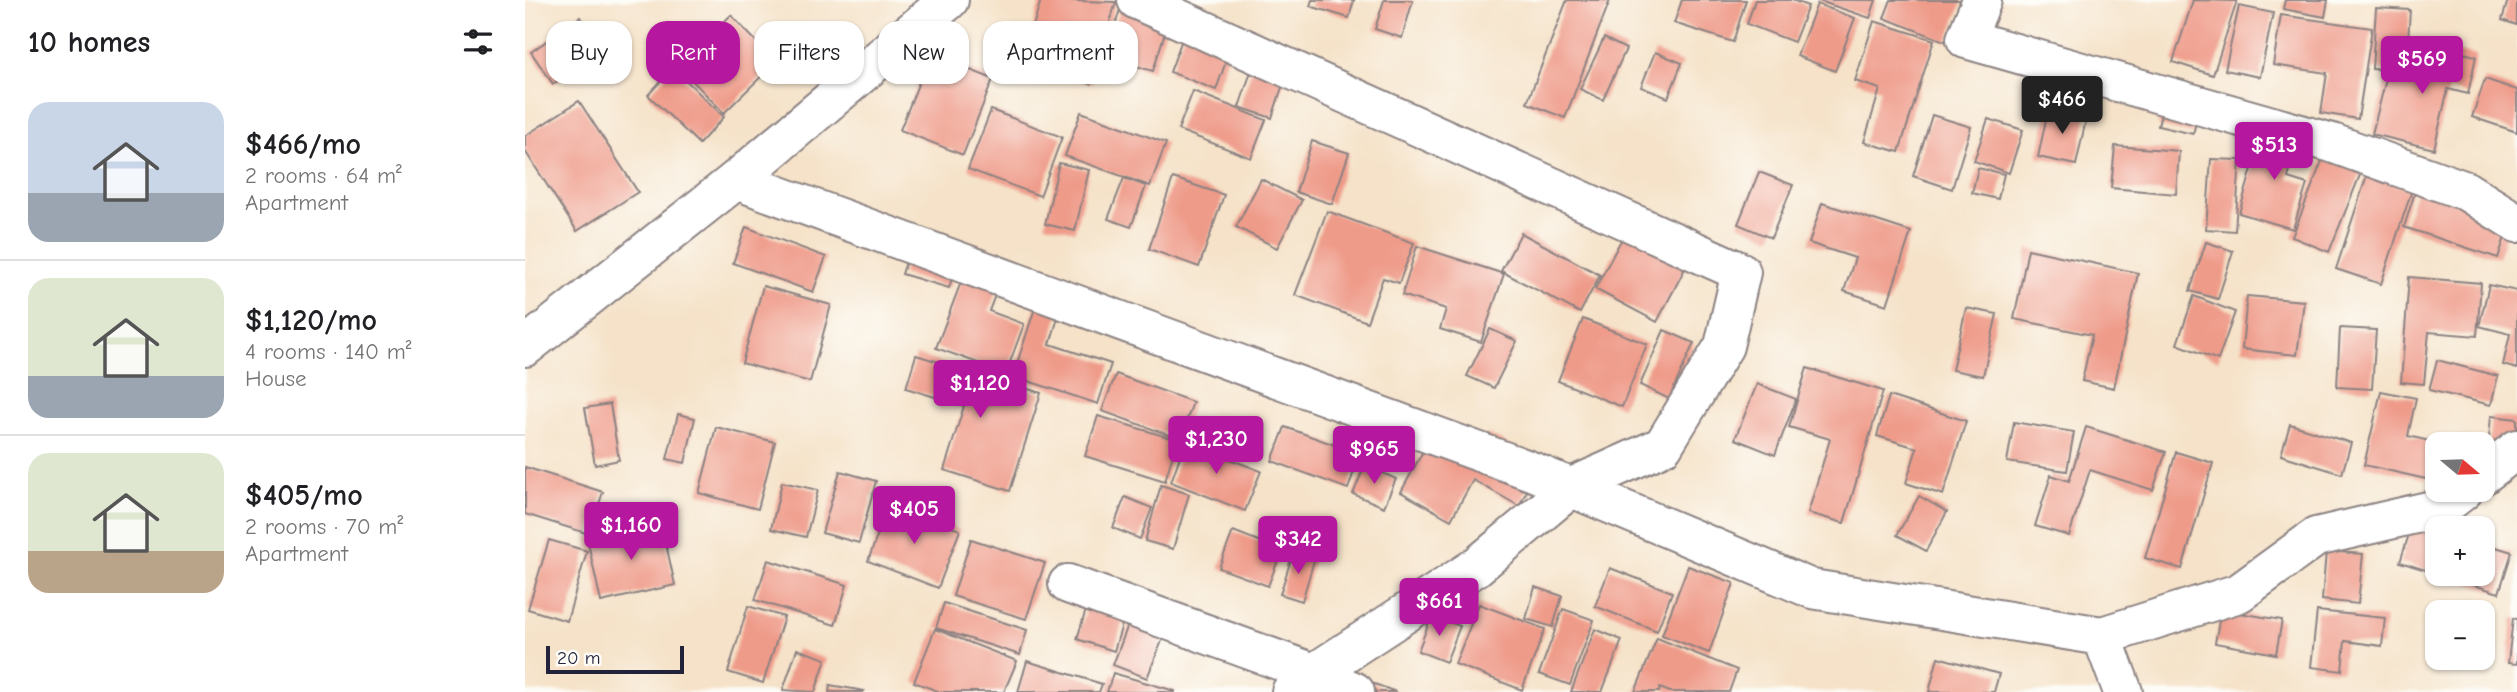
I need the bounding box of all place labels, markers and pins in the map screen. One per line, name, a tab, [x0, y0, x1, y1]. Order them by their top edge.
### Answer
pin: $569	[2381, 36, 2463, 96]
pin: $466	[2021, 76, 2103, 136]
pin: $513	[2233, 122, 2315, 182]
pin: $1,120	[923, 360, 1037, 420]
pin: $1,230	[1159, 416, 1273, 476]
pin: $965	[1333, 426, 1415, 486]
pin: $405	[873, 486, 955, 546]
pin: $1,160	[574, 503, 688, 562]
pin: $342	[1257, 516, 1339, 576]
pin: $661	[1398, 578, 1480, 638]

